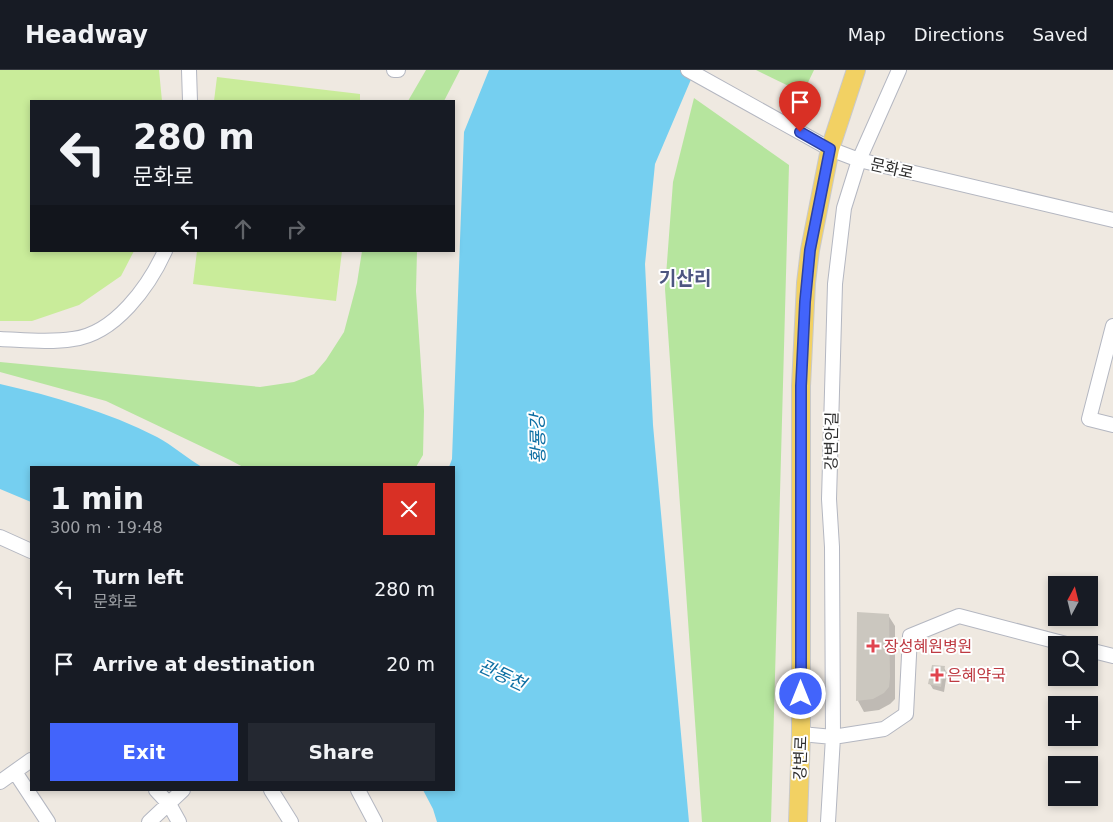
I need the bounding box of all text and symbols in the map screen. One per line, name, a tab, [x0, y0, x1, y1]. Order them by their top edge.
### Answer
text: Headway	[25, 21, 148, 49]
text: Map	[848, 24, 886, 45]
text: Directions	[914, 24, 1004, 45]
text: Saved	[1032, 24, 1088, 45]
pin	[779, 81, 821, 132]
icon: arrive	[786, 88, 814, 116]
text: 280 m	[133, 117, 255, 157]
icon: left	[50, 120, 115, 185]
street label: 문화로	[868, 154, 916, 183]
text: 문화로	[133, 164, 194, 189]
icon: left	[176, 215, 204, 243]
icon: ahead	[229, 215, 257, 243]
icon: right	[282, 215, 310, 243]
district label: 기산리	[659, 267, 711, 289]
street label: 강변안길	[821, 411, 842, 471]
water label: 황룡강	[527, 412, 548, 464]
text: 1 min	[50, 481, 144, 516]
button: close	[383, 483, 435, 535]
text: 300 m · 19:48	[50, 518, 163, 537]
text: Turn left	[93, 566, 184, 588]
icon: left	[50, 575, 78, 603]
north arrow	[1048, 576, 1098, 626]
map controls	[1048, 576, 1098, 806]
text: 280 m	[374, 578, 435, 600]
text: 문화로	[93, 592, 137, 611]
button: search	[1048, 636, 1098, 686]
place label: 장성혜원병원	[884, 637, 972, 656]
marker: 장성혜원병원	[866, 639, 880, 653]
icon: arrive	[50, 650, 78, 678]
text: Arrive at destination	[93, 653, 315, 675]
text: 20 m	[386, 653, 435, 675]
water label: 관동천	[475, 655, 531, 696]
place label: 은혜약국	[947, 666, 1006, 685]
position arrow	[774, 667, 826, 719]
marker: 은혜약국	[931, 669, 943, 681]
button: +	[1048, 696, 1098, 746]
button: Exit	[50, 723, 238, 781]
button: Share	[248, 723, 435, 781]
street label: 강변로	[790, 735, 811, 780]
button: −	[1048, 756, 1098, 806]

